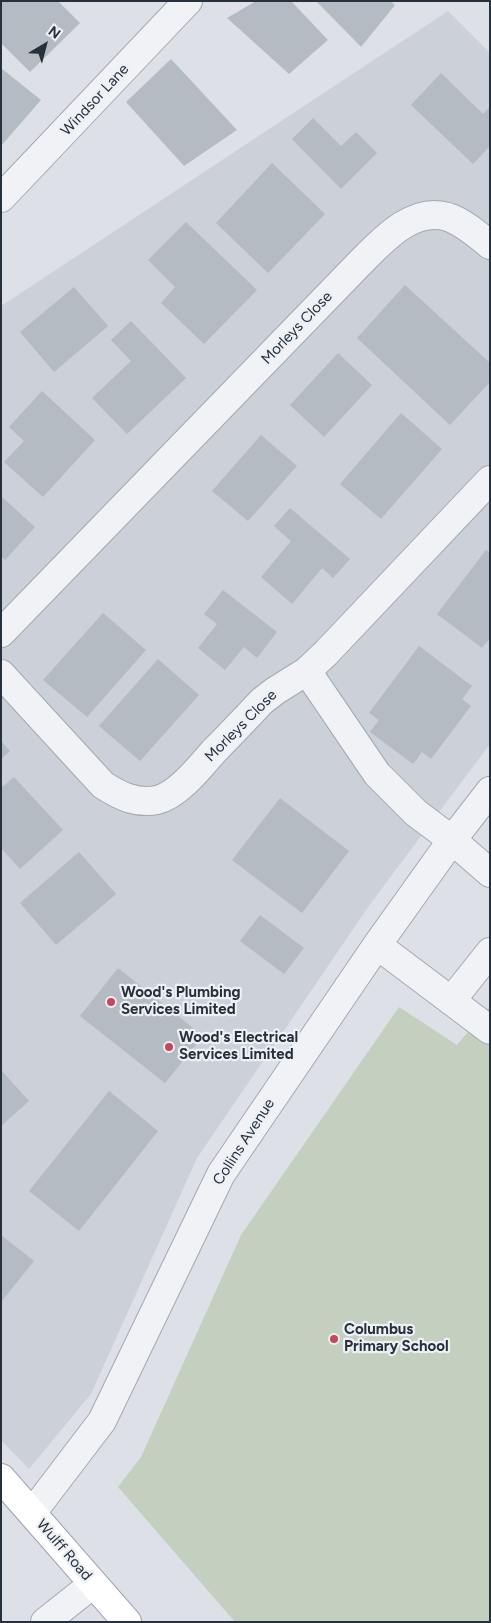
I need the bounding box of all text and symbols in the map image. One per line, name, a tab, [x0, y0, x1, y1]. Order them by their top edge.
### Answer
north arrow	[20, 20, 70, 70]
text: N	[45, 23, 64, 43]
street label: Windsor Lane	[57, 60, 133, 140]
street label: Morleys Close	[258, 288, 336, 368]
street label: Morleys Close	[201, 686, 281, 766]
place label: Wood's Plumbing Services Limited	[121, 984, 240, 1019]
marker: Wood's Plumbing Services Limited	[105, 996, 117, 1008]
place label: Wood's Electrical Services Limited	[179, 1029, 298, 1064]
marker: Wood's Electrical Services Limited	[163, 1041, 175, 1053]
street label: Collins Avenue	[209, 1095, 279, 1189]
place label: Columbus Primary School	[344, 1321, 449, 1356]
marker: Columbus Primary School	[328, 1333, 340, 1345]
street label: Wulff Road	[32, 1516, 96, 1584]

